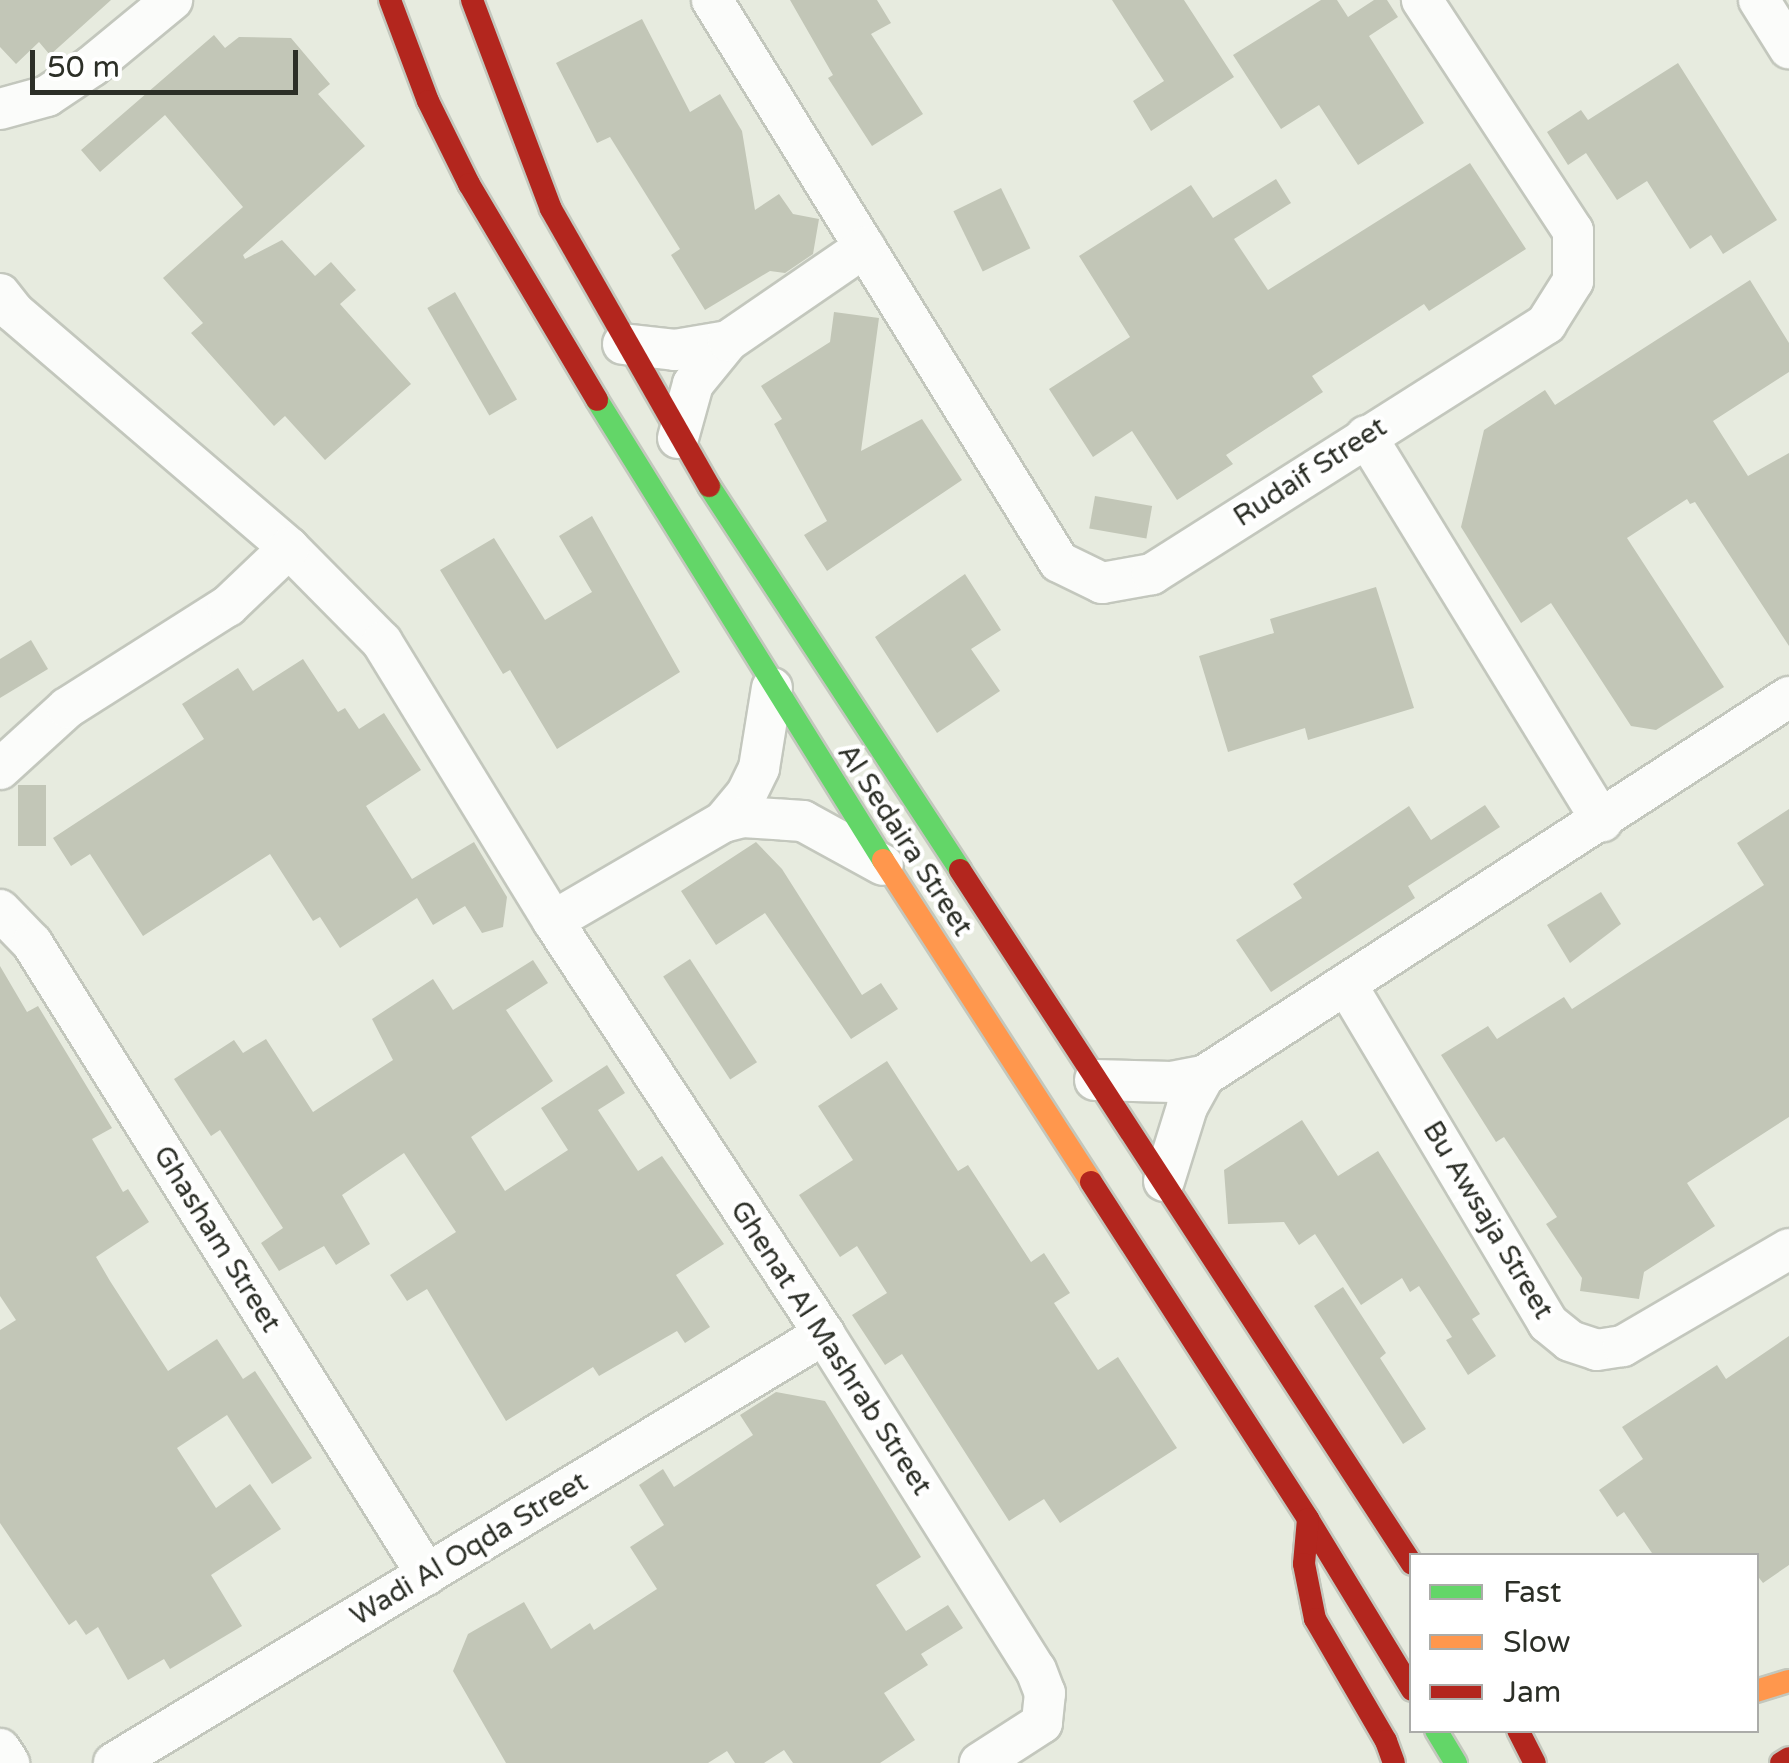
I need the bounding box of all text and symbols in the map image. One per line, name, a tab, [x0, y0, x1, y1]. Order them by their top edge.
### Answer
scale bar	[35, 30, 302, 92]
text: 50 m	[47, 49, 120, 86]
street label: Rudaif Street	[1227, 410, 1393, 534]
street label: Al Sedaira Street	[830, 738, 980, 942]
street label: Bu Awsaja Street	[1416, 1115, 1560, 1325]
street label: Ghasham Street	[146, 1140, 288, 1338]
street label: Ghenat Al Mashrab Street	[723, 1195, 939, 1501]
street label: Wadi Al Oqda Street	[344, 1465, 594, 1633]
legend	[1409, 1553, 1759, 1733]
text: Fast	[1503, 1574, 1562, 1611]
text: Slow	[1503, 1624, 1571, 1661]
text: Jam	[1503, 1674, 1561, 1711]

